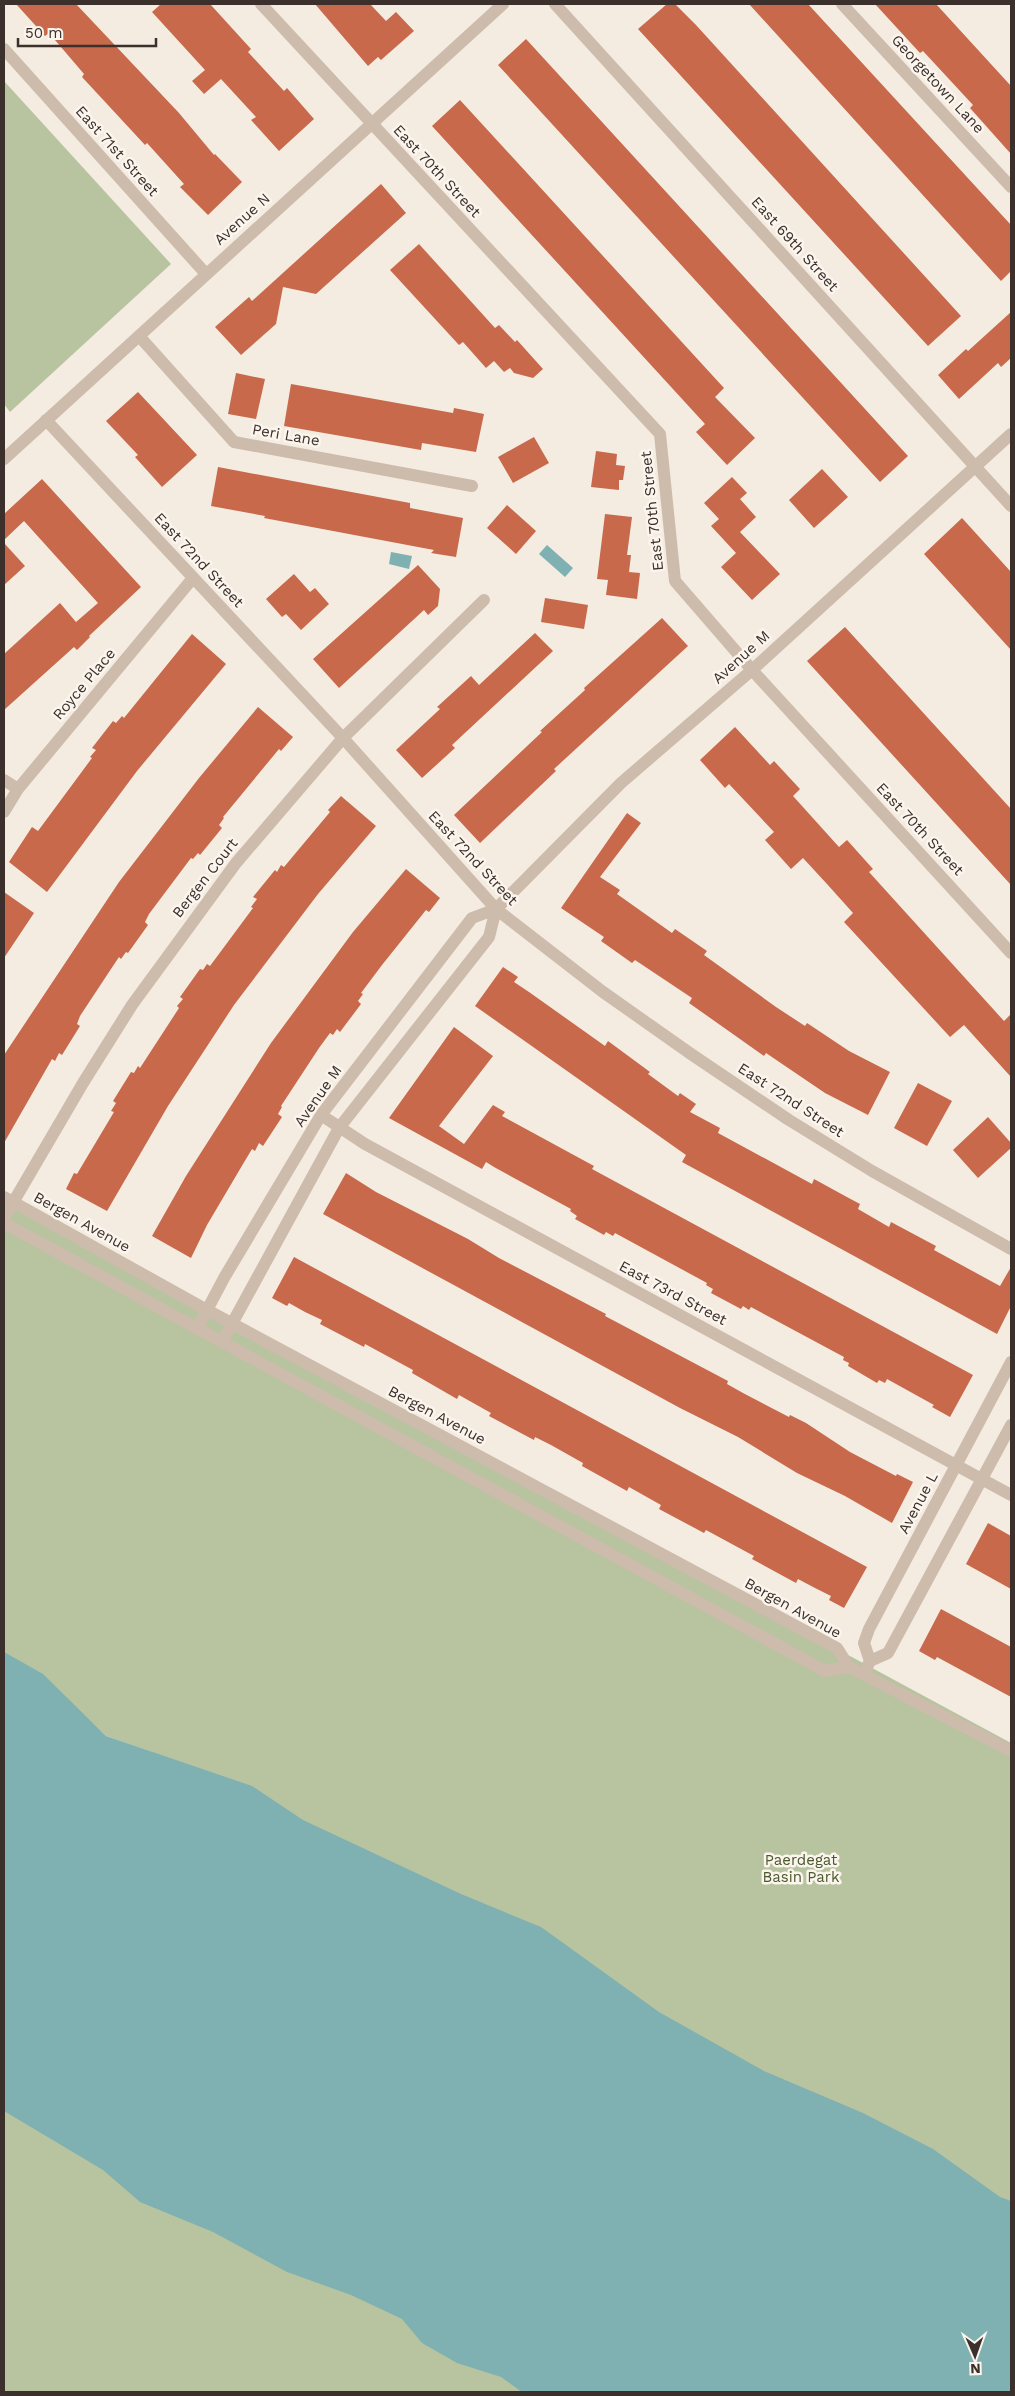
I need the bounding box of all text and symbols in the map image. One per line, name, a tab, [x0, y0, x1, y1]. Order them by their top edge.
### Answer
scale bar	[18, 15, 155, 47]
text: 50 m	[25, 24, 62, 42]
street label: Georgetown Lane	[888, 31, 988, 137]
street label: East 71st Street	[72, 102, 163, 200]
street label: East 70th Street	[389, 121, 485, 222]
street label: Avenue N	[210, 189, 274, 249]
street label: East 69th Street	[748, 193, 843, 296]
street label: Peri Lane	[251, 420, 321, 450]
street label: East 70th Street	[637, 450, 667, 572]
street label: East 72nd Street	[151, 509, 248, 612]
street label: Avenue M	[709, 627, 773, 687]
street label: Royce Place	[49, 645, 119, 723]
street label: East 70th Street	[872, 779, 968, 880]
street label: East 72nd Street	[425, 807, 522, 910]
street label: Bergen Court	[168, 834, 242, 921]
street label: East 72nd Street	[735, 1059, 848, 1141]
street label: Avenue M	[290, 1062, 346, 1130]
street label: Bergen Avenue	[31, 1188, 133, 1256]
street label: East 73rd Street	[616, 1257, 731, 1329]
street label: Bergen Avenue	[385, 1382, 489, 1448]
street label: Avenue L	[894, 1469, 942, 1537]
street label: Bergen Avenue	[742, 1574, 844, 1642]
park label: Paerdegat Basin Park	[763, 1851, 840, 1886]
north arrow	[950, 2331, 1000, 2381]
text: N	[970, 2361, 981, 2377]

